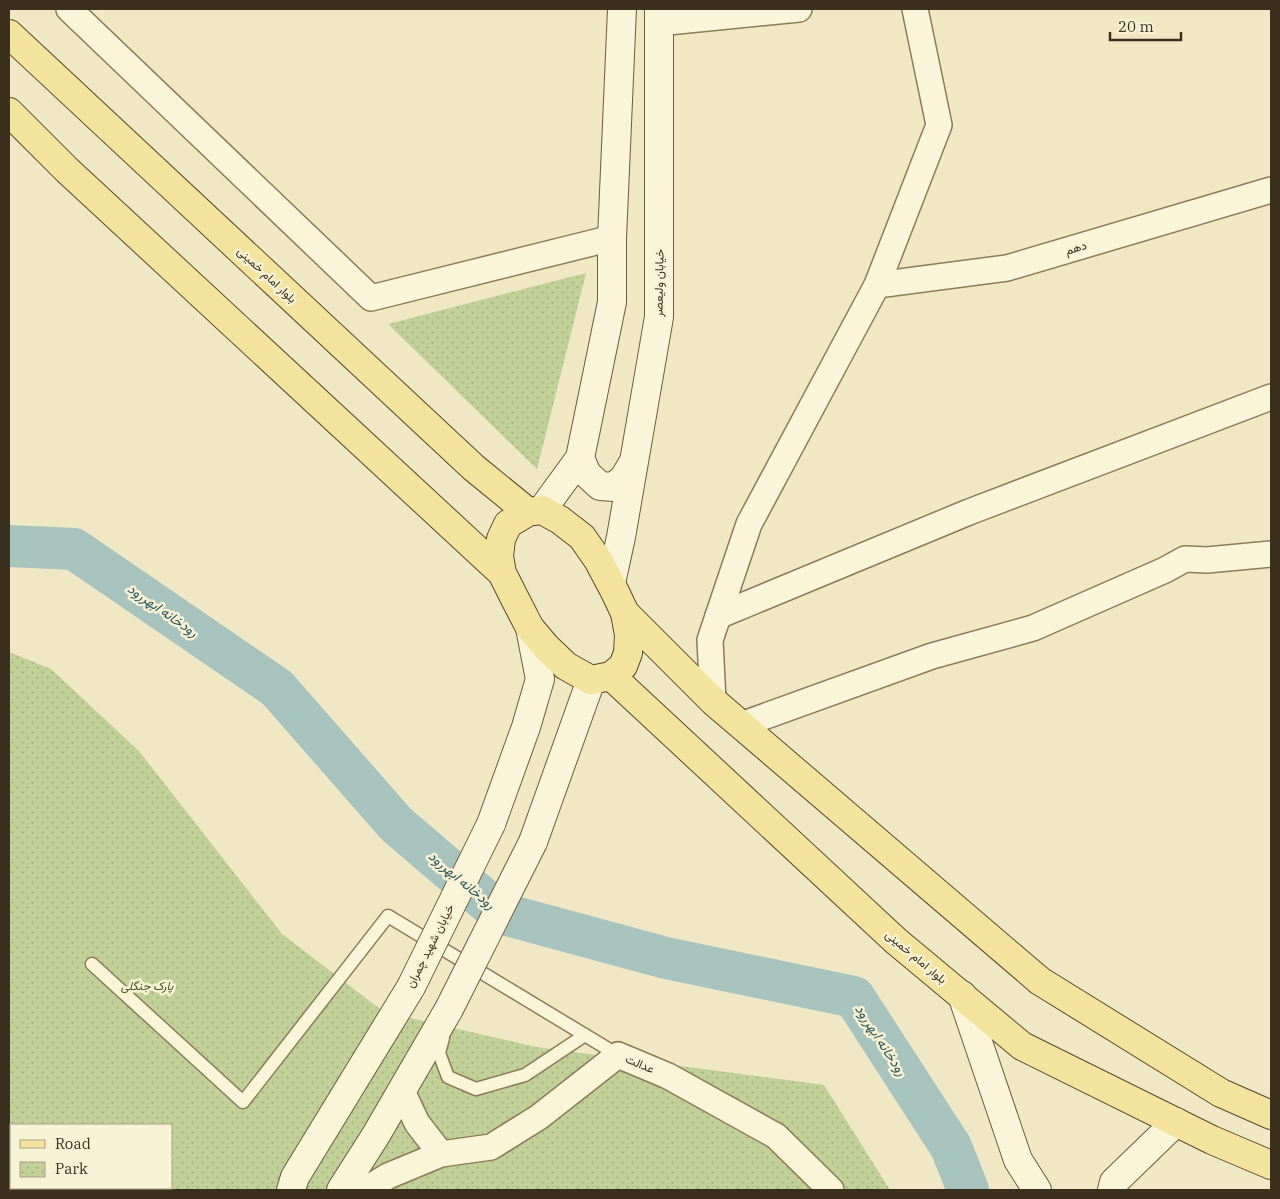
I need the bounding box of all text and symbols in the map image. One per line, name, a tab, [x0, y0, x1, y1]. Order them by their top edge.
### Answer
scale bar	[1110, 10, 1181, 42]
text: 20 m	[1118, 17, 1154, 36]
street label: دهم	[1063, 237, 1089, 259]
street label: بلوار امام خمینی	[234, 243, 300, 307]
street label: خیابان ولیعصر	[650, 249, 668, 318]
water label: رودخانه ابهررود	[124, 579, 202, 641]
water label: رودخانه ابهررود	[425, 847, 499, 913]
street label: خیابان شهید چمران	[402, 902, 458, 990]
street label: بلوار امام خمینی	[882, 927, 950, 987]
park label: پارک جنگلی	[121, 978, 174, 994]
water label: رودخانه ابهررود	[851, 1001, 911, 1079]
street label: عدالت	[623, 1051, 657, 1076]
legend	[10, 1124, 172, 1189]
text: Road	[55, 1134, 91, 1153]
text: Park	[55, 1159, 88, 1178]

